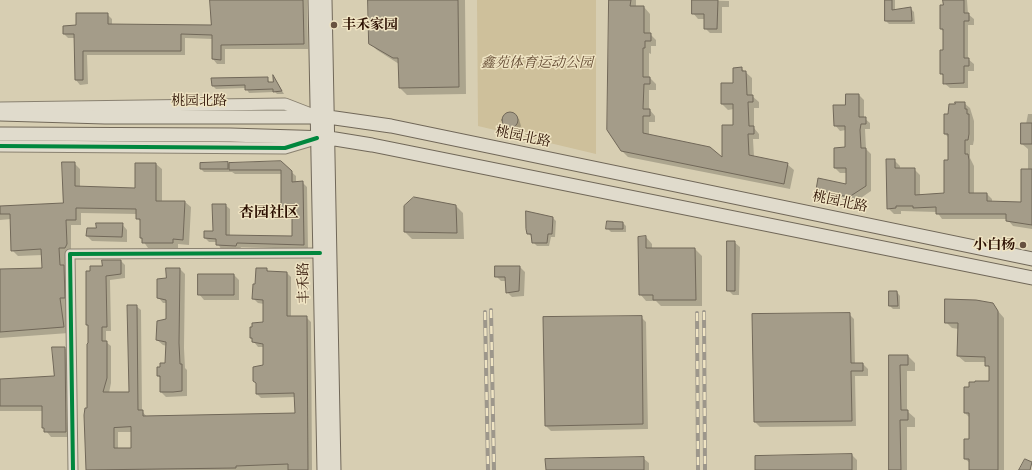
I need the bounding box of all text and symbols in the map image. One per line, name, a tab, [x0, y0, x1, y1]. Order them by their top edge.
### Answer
place label: 丰禾家园	[342, 17, 398, 33]
marker: 丰禾家园	[329, 20, 339, 30]
park label: 鑫苑体育运动公园	[481, 55, 593, 71]
street label: 桃园北路	[171, 93, 227, 109]
street label: 桃园北路	[494, 123, 552, 151]
street label: 桃园北路	[811, 188, 869, 216]
district label: 杏园社区	[239, 204, 299, 222]
place label: 小白杨	[973, 237, 1015, 253]
marker: 小白杨	[1018, 240, 1028, 250]
street label: 丰禾路	[295, 262, 313, 304]

